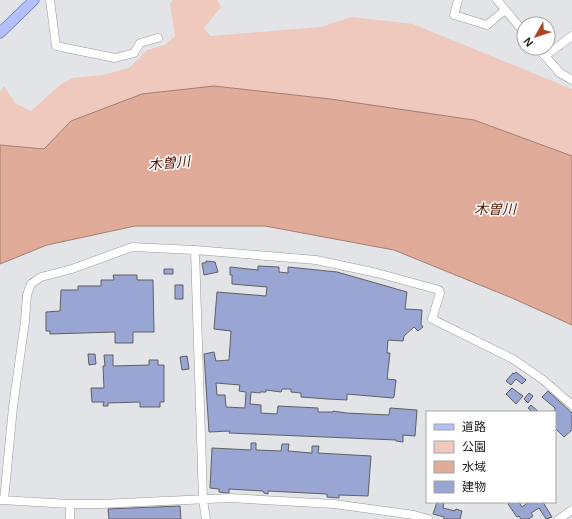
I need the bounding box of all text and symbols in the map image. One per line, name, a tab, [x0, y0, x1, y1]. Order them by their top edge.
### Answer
north arrow	[516, 16, 556, 56]
text: N	[521, 35, 535, 49]
water label: 木曽川	[147, 153, 193, 173]
water label: 木曽川	[474, 201, 518, 217]
legend	[426, 411, 556, 503]
text: 道路	[462, 420, 486, 434]
text: 公園	[462, 440, 486, 454]
text: 水域	[462, 460, 486, 474]
text: 建物	[462, 480, 486, 494]

